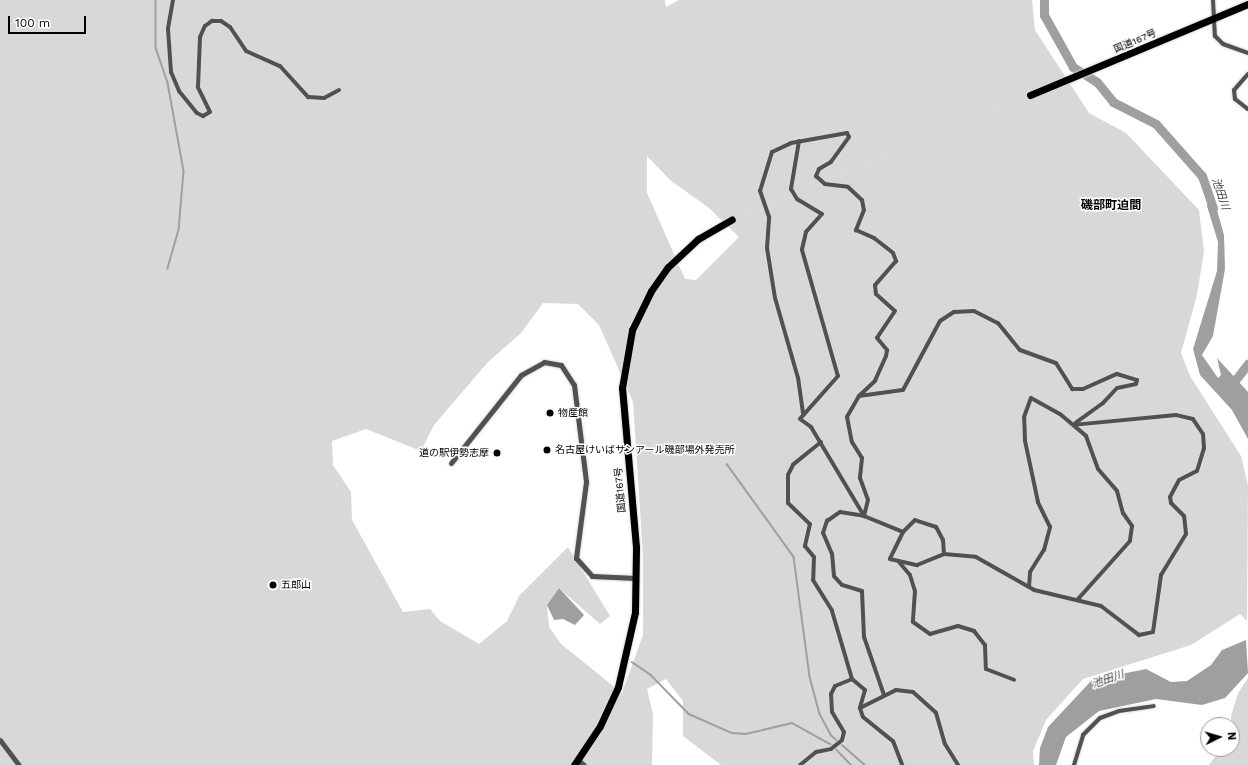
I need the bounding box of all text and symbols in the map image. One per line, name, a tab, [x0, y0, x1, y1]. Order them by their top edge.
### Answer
scale bar	[10, 8, 88, 34]
text: 100 m	[15, 16, 50, 30]
street label: 国道167号	[1112, 27, 1158, 55]
water label: 池田川	[1209, 176, 1231, 212]
district label: 磯部町迫間	[1081, 199, 1141, 213]
place label: 物産館	[558, 407, 588, 419]
marker: 物産館	[545, 408, 555, 418]
place label: 名古屋けいばサンアール磯部場外発売所	[555, 444, 734, 456]
marker: 名古屋けいばサンアール磯部場外発売所	[542, 445, 552, 455]
place label: 道の駅伊勢志摩	[419, 447, 489, 459]
marker: 道の駅伊勢志摩	[492, 448, 502, 458]
street label: 国道167号	[612, 467, 628, 513]
place label: 五郎山	[281, 579, 311, 591]
marker: 五郎山	[268, 580, 278, 590]
water label: 池田川	[1090, 668, 1126, 692]
north arrow	[1200, 717, 1240, 757]
text: N	[1225, 731, 1238, 741]

